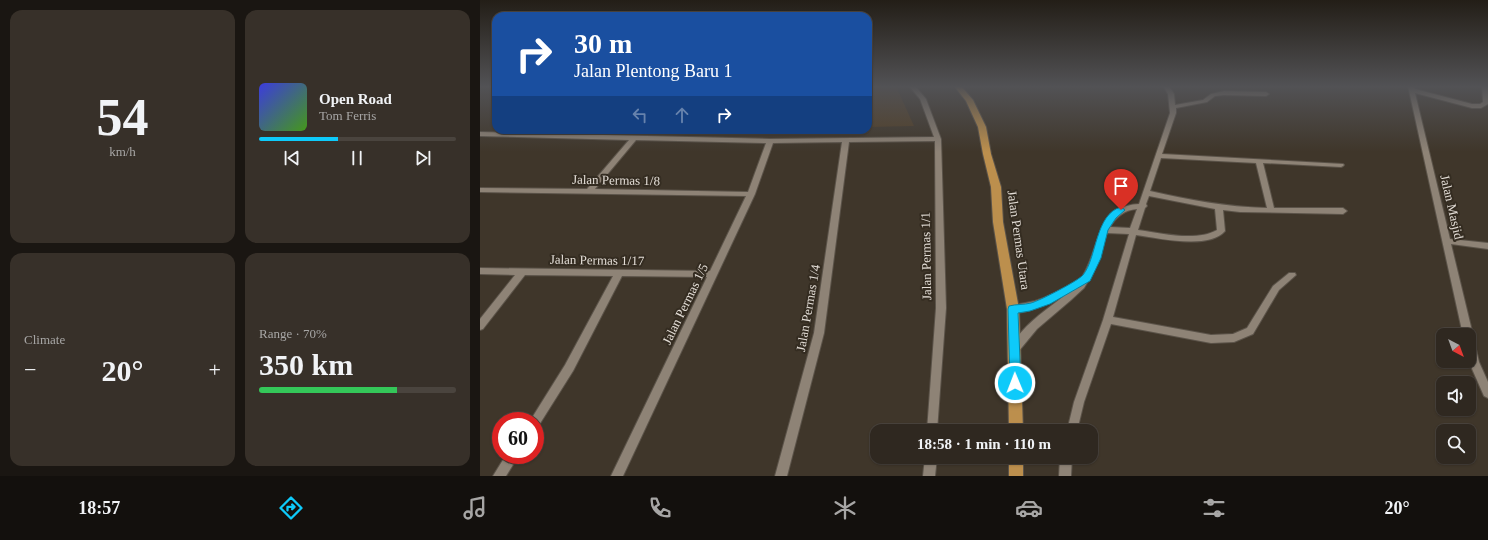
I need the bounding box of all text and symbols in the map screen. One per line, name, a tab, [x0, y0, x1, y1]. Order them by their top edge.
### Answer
icon: right	[508, 28, 560, 80]
text: 30 m	[574, 28, 632, 59]
text: Jalan Plentong Baru 1	[574, 61, 732, 81]
text: 54	[97, 89, 149, 146]
text: Open Road	[319, 91, 392, 107]
icon: left	[629, 104, 651, 126]
icon: ahead	[671, 104, 693, 126]
icon: right	[713, 104, 735, 126]
text: Tom Ferris	[319, 108, 376, 123]
text: km/h	[109, 144, 136, 159]
icon: previous	[281, 147, 303, 169]
icon: pause	[346, 147, 368, 169]
icon: next	[412, 147, 434, 169]
pin	[1104, 169, 1138, 210]
street label: Jalan Permas 1/8	[572, 172, 660, 188]
street label: Jalan Masjid	[1437, 173, 1467, 241]
icon: arrive	[1110, 175, 1132, 197]
street label: Jalan Permas Utara	[1005, 189, 1033, 291]
street label: Jalan Permas 1/1	[918, 212, 934, 300]
street label: Jalan Permas 1/17	[550, 252, 645, 268]
street label: Jalan Permas 1/5	[659, 261, 711, 347]
street label: Jalan Permas 1/4	[793, 263, 823, 353]
text: Range · 70%	[259, 326, 327, 341]
north arrow	[1436, 328, 1476, 368]
map controls	[1436, 328, 1476, 464]
text: Climate	[24, 332, 65, 347]
text: 350 km	[259, 348, 353, 381]
text: 20°	[102, 354, 144, 387]
text: −	[24, 357, 36, 382]
text: +	[209, 357, 221, 382]
position arrow	[994, 362, 1036, 404]
button: sound	[1436, 376, 1476, 416]
speed limit sign: 60	[492, 412, 544, 464]
button: search	[1436, 424, 1476, 464]
text: 18:58 · 1 min · 110 m	[917, 436, 1051, 452]
icon: directions	[277, 494, 305, 522]
icon: music	[461, 494, 489, 522]
icon: phone	[646, 494, 674, 522]
icon: climate	[831, 494, 859, 522]
icon: car	[1015, 494, 1043, 522]
icon: filters	[1200, 494, 1228, 522]
text: 18:57	[78, 498, 120, 518]
text: 20°	[1384, 498, 1410, 518]

